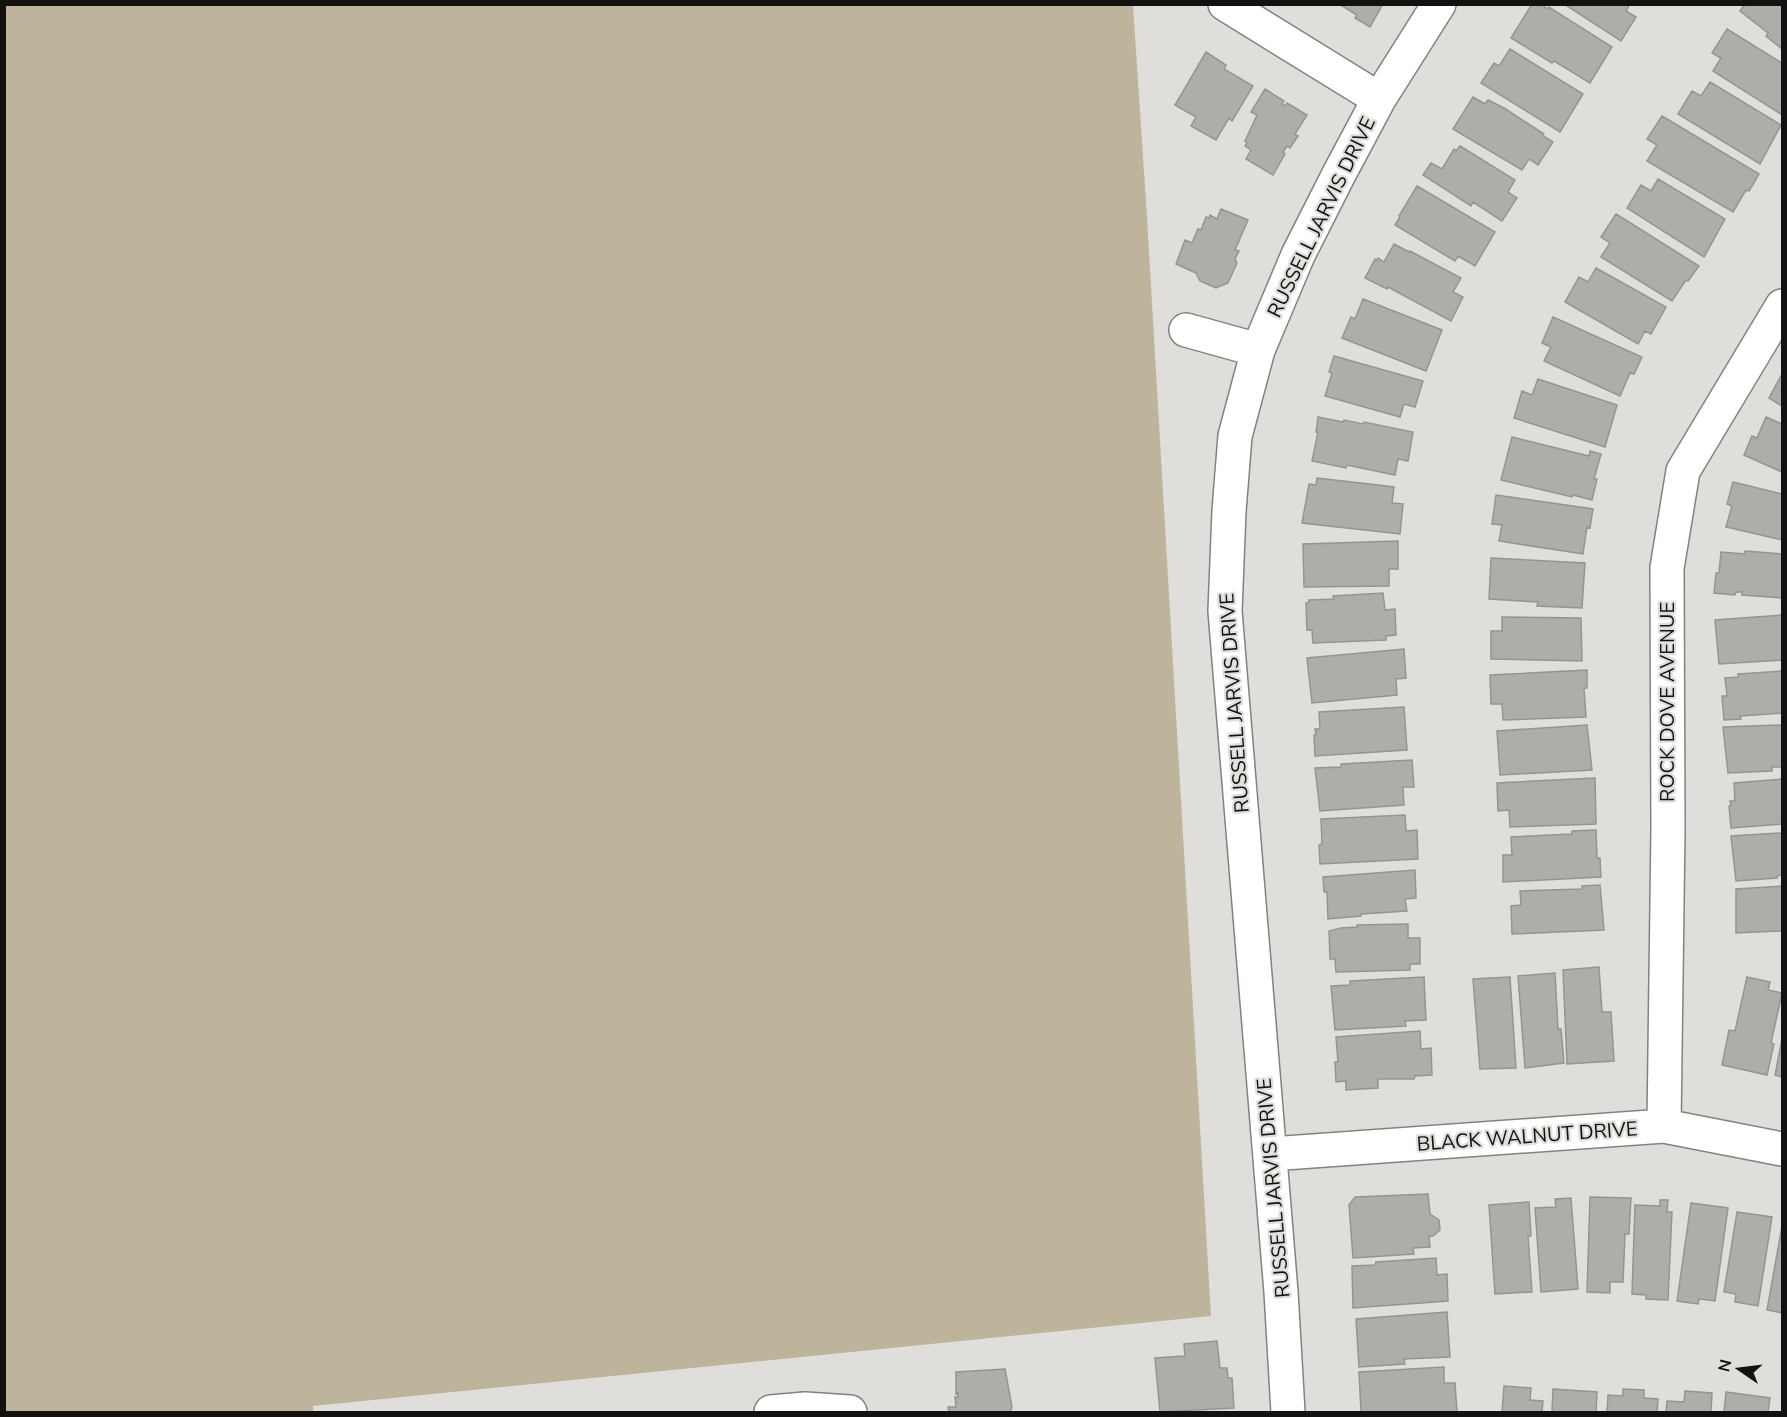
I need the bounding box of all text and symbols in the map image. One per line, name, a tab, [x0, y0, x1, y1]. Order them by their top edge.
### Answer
street label: RUSSELL JARVIS DRIVE	[1261, 112, 1382, 322]
street label: RUSSELL JARVIS DRIVE	[1213, 592, 1256, 814]
street label: ROCK DOVE AVENUE	[1654, 602, 1681, 802]
street label: RUSSELL JARVIS DRIVE	[1250, 1077, 1297, 1299]
street label: BLACK WALNUT DRIVE	[1416, 1115, 1638, 1158]
north arrow	[1709, 1339, 1769, 1399]
text: N	[1713, 1357, 1738, 1374]

